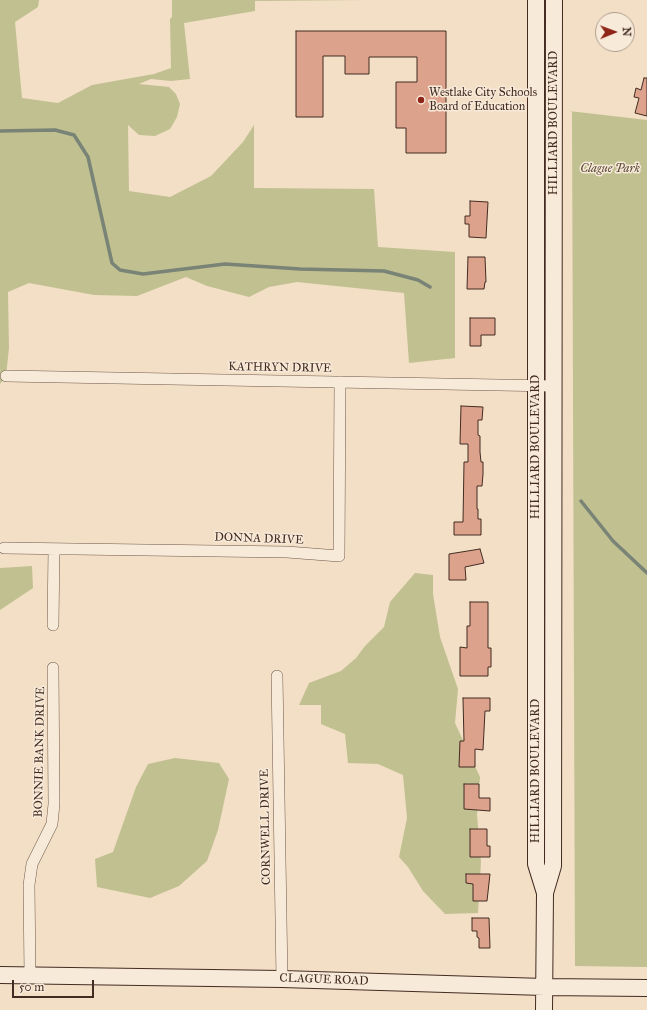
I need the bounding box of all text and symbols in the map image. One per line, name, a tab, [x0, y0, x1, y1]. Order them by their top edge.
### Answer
north arrow	[595, 12, 635, 52]
text: N	[620, 27, 633, 37]
street label: HILLIARD BOULEVARD	[547, 51, 561, 195]
place label: Westlake City Schools Board of Education	[429, 86, 537, 114]
marker: Westlake City Schools Board of Education	[416, 95, 426, 105]
park label: Clague Park	[580, 162, 640, 176]
street label: KATHRYN DRIVE	[228, 360, 332, 376]
street label: HILLIARD BOULEVARD	[529, 375, 543, 519]
street label: DONNA DRIVE	[214, 530, 304, 548]
street label: BONNIE BANK DRIVE	[32, 687, 48, 817]
street label: HILLIARD BOULEVARD	[529, 699, 543, 843]
street label: CORNWELL DRIVE	[258, 769, 274, 885]
street label: CLAGUE ROAD	[279, 971, 369, 989]
scale bar	[14, 972, 96, 998]
text: 50 m	[19, 980, 44, 994]

